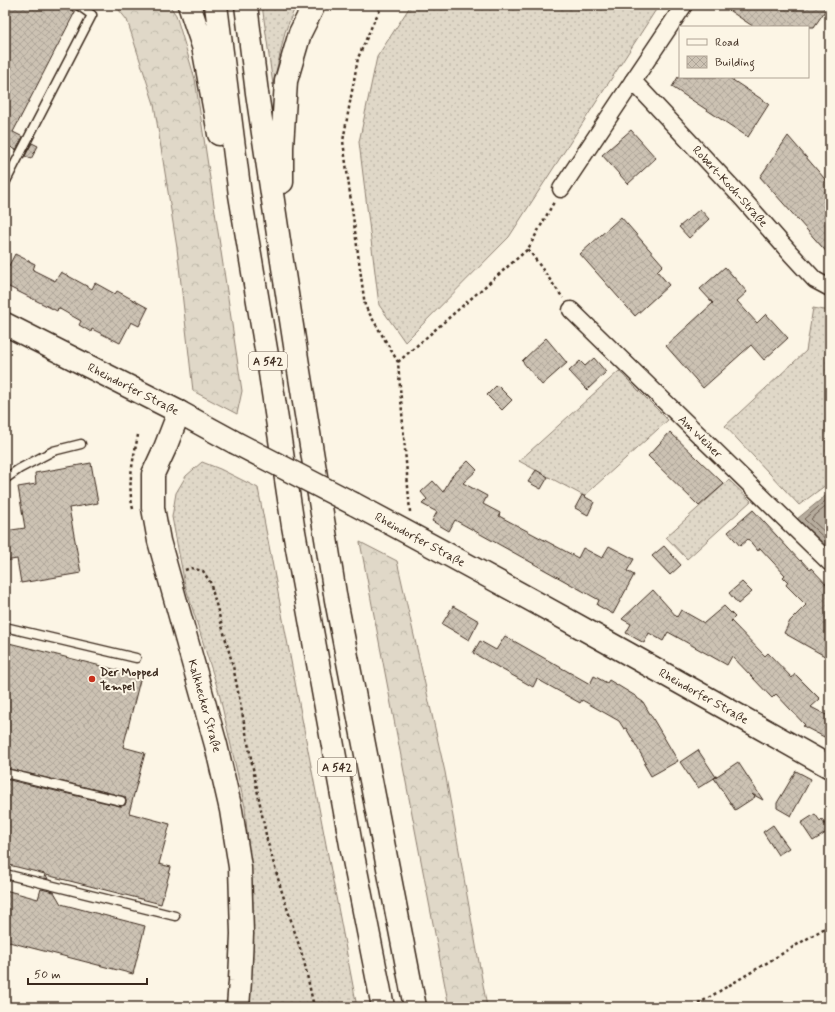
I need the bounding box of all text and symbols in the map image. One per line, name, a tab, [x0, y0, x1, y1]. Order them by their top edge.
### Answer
legend	[679, 26, 809, 78]
text: Road	[715, 35, 739, 51]
text: Building	[715, 55, 755, 72]
street label: Robert-Koch-Straße	[688, 143, 771, 231]
road number: A 542	[249, 352, 287, 370]
street label: Rheindorfer Straße	[85, 360, 182, 420]
street label: Am Weiher	[674, 412, 725, 462]
street label: Rheindorfer Straße	[372, 509, 468, 571]
street label: Kalkhecker Straße	[183, 658, 224, 754]
place label: Der Mopped Tempel	[100, 665, 158, 695]
street label: Rheindorfer Straße	[655, 665, 751, 729]
marker: Der Mopped Tempel	[87, 674, 97, 684]
road number: A 542	[318, 758, 356, 776]
scale bar	[28, 960, 147, 986]
text: 50 m	[34, 967, 61, 983]

